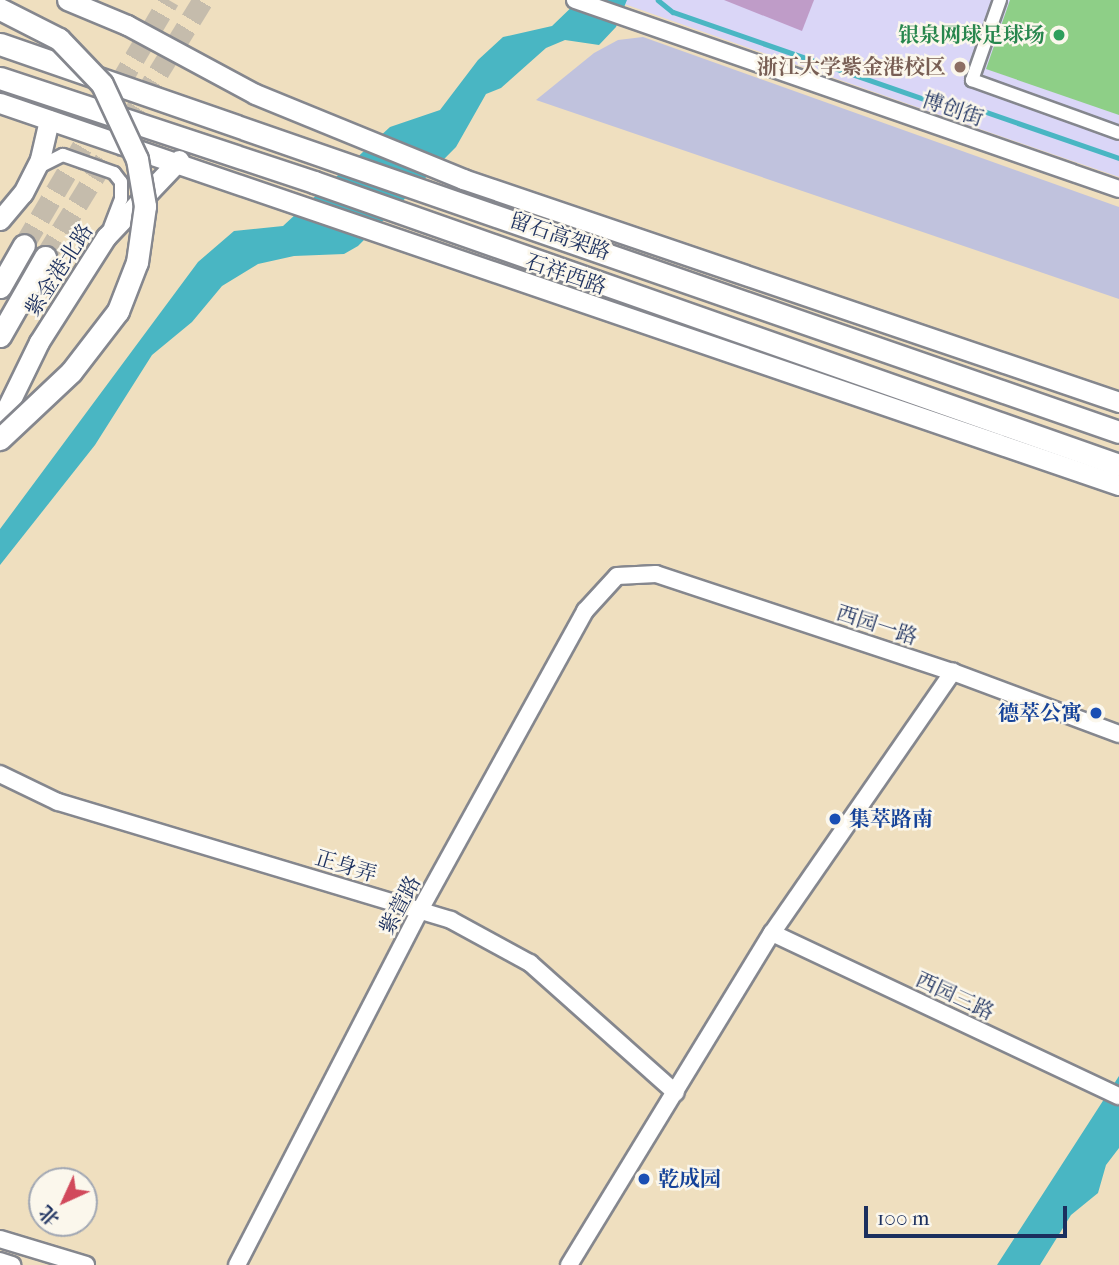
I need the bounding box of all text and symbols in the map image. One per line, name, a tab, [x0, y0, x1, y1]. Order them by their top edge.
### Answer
place label: 银泉网球足球场	[898, 22, 1045, 48]
marker: 银泉网球足球场	[1051, 27, 1067, 43]
place label: 浙江大学紫金港校区	[757, 54, 946, 80]
marker: 浙江大学紫金港校区	[952, 59, 968, 75]
street label: 博创街	[919, 87, 987, 131]
street label: 留石高架路	[506, 207, 614, 265]
street label: 紫金港北路	[20, 219, 98, 321]
street label: 石祥西路	[522, 248, 610, 300]
street label: 西园一路	[833, 600, 921, 650]
place label: 德萃公寓	[998, 700, 1082, 726]
marker: 德萃公寓	[1088, 705, 1104, 721]
place label: 集萃路南	[849, 806, 933, 832]
marker: 集萃路南	[827, 811, 843, 827]
street label: 正身弄	[312, 845, 380, 887]
street label: 紫萱路	[374, 871, 426, 939]
street label: 西园三路	[912, 967, 998, 1025]
place label: 乾成园	[658, 1166, 721, 1192]
north arrow	[28, 1167, 98, 1237]
marker: 乾成园	[636, 1171, 652, 1187]
scale bar	[867, 1192, 1070, 1236]
text: 北	[35, 1201, 64, 1230]
text: 100 m	[877, 1206, 930, 1230]

